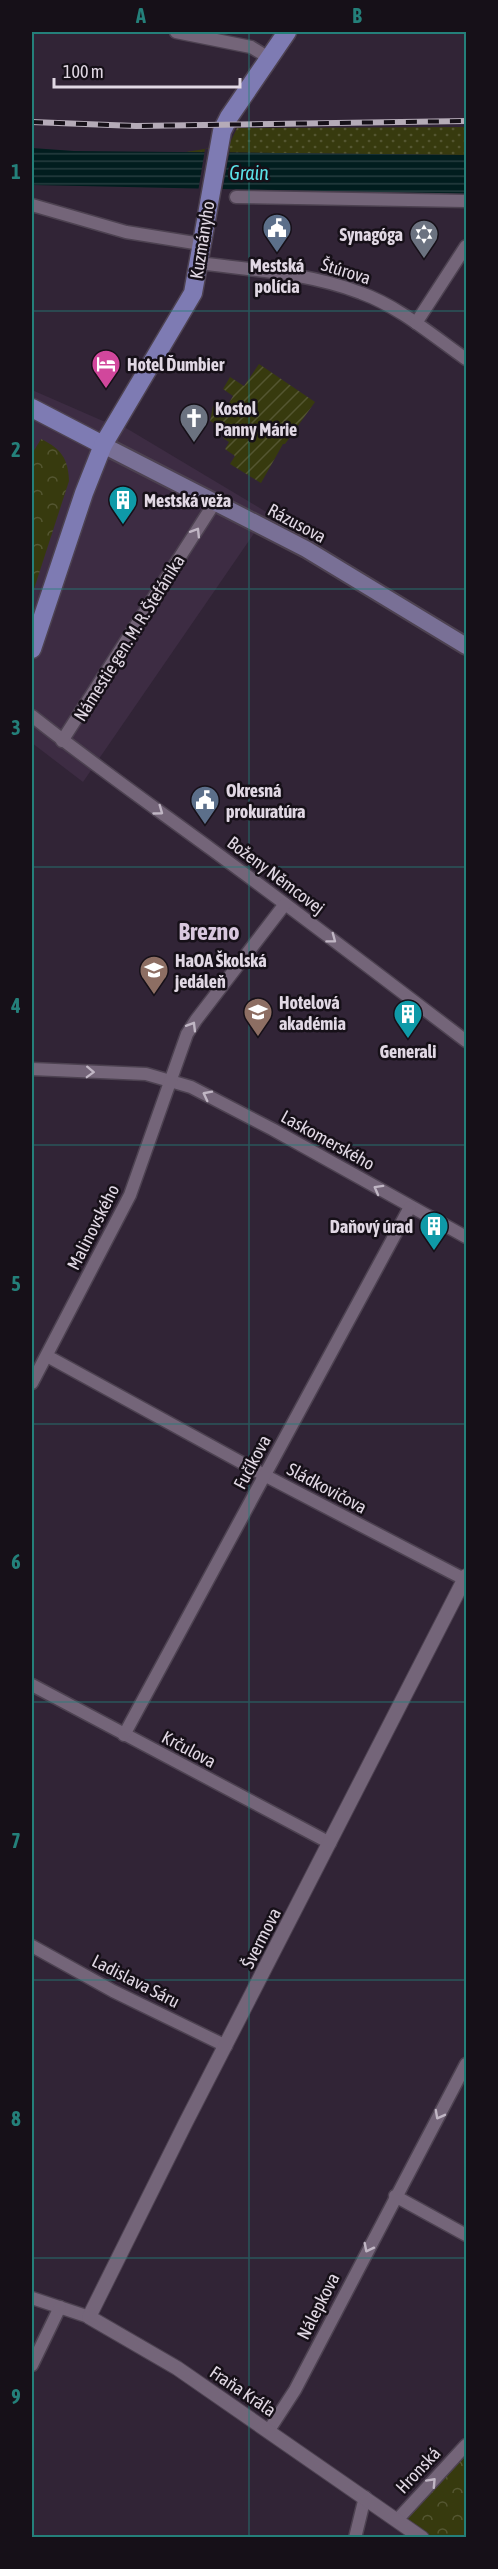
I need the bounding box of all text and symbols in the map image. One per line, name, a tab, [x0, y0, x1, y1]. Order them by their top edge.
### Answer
text: A	[135, 4, 146, 27]
text: B	[352, 4, 362, 27]
scale bar	[54, 51, 240, 89]
text: 100 m	[63, 61, 104, 82]
text: 1	[11, 160, 21, 183]
water label: Grain	[229, 161, 269, 184]
street label: Kuzmányho	[185, 200, 219, 280]
public building icon: Mestská polícia	[261, 212, 293, 254]
synagogue icon: Synagóga	[408, 218, 440, 260]
place label: Synagóga	[340, 224, 403, 245]
street label: Štúrova	[319, 254, 373, 288]
place label: Mestská polícia	[250, 255, 304, 297]
hotel icon: Hotel Ďumbier	[90, 348, 122, 390]
place label: Hotel Ďumbier	[127, 354, 225, 375]
place label: Kostol Panny Márie	[215, 398, 297, 440]
church icon: Kostol Panny Márie	[178, 402, 210, 444]
text: 2	[11, 438, 21, 461]
building icon: Mestská veža	[107, 484, 139, 526]
place label: Mestská veža	[144, 490, 231, 511]
street label: Rázusova	[264, 499, 330, 547]
one-way arrow	[189, 528, 200, 539]
street label: Námestie gen. M. R. Štefánika	[69, 551, 189, 725]
text: 3	[11, 716, 21, 739]
place label: Okresná prokuratúra	[226, 780, 305, 822]
public building icon: Okresná prokuratúra	[189, 784, 221, 826]
one-way arrow	[153, 803, 164, 814]
street label: Boženy Němcovej	[223, 832, 329, 918]
district label: Brezno	[179, 918, 239, 945]
one-way arrow	[325, 932, 336, 943]
place label: HaOA Školská jedáleň	[174, 950, 267, 992]
school or university icon: HaOA Školská jedáleň	[138, 954, 170, 996]
place label: Hotelová akadémia	[279, 992, 346, 1034]
text: 4	[10, 994, 21, 1017]
school or university icon: Hotelová akadémia	[242, 996, 274, 1038]
building icon: Generali	[392, 998, 424, 1040]
one-way arrow	[185, 1022, 197, 1032]
place label: Generali	[380, 1041, 436, 1062]
one-way arrow	[85, 1065, 94, 1078]
one-way arrow	[202, 1091, 213, 1103]
street label: Laskomerského	[278, 1106, 378, 1174]
street label: Malinovského	[63, 1181, 123, 1273]
one-way arrow	[374, 1184, 384, 1196]
building icon: Daňový úrad	[418, 1210, 450, 1252]
place label: Daňový úrad	[330, 1216, 413, 1237]
text: 5	[11, 1272, 21, 1295]
street label: Fučíkova	[229, 1431, 275, 1493]
street label: Sládkovičova	[284, 1458, 370, 1518]
text: 6	[11, 1550, 21, 1573]
street label: Krčulova	[158, 1726, 220, 1772]
text: 7	[11, 1829, 21, 1852]
street label: Švermova	[237, 1904, 285, 1972]
street label: Ladislava Sáru	[89, 1950, 183, 2012]
text: 8	[11, 2107, 21, 2130]
one-way arrow	[435, 2109, 446, 2120]
one-way arrow	[364, 2241, 375, 2252]
street label: Nálepkova	[292, 2269, 344, 2343]
street label: Fraňa Kráľa	[206, 2361, 280, 2421]
text: 9	[11, 2385, 21, 2408]
street label: Hronská	[391, 2443, 445, 2497]
one-way arrow	[424, 2478, 435, 2489]

